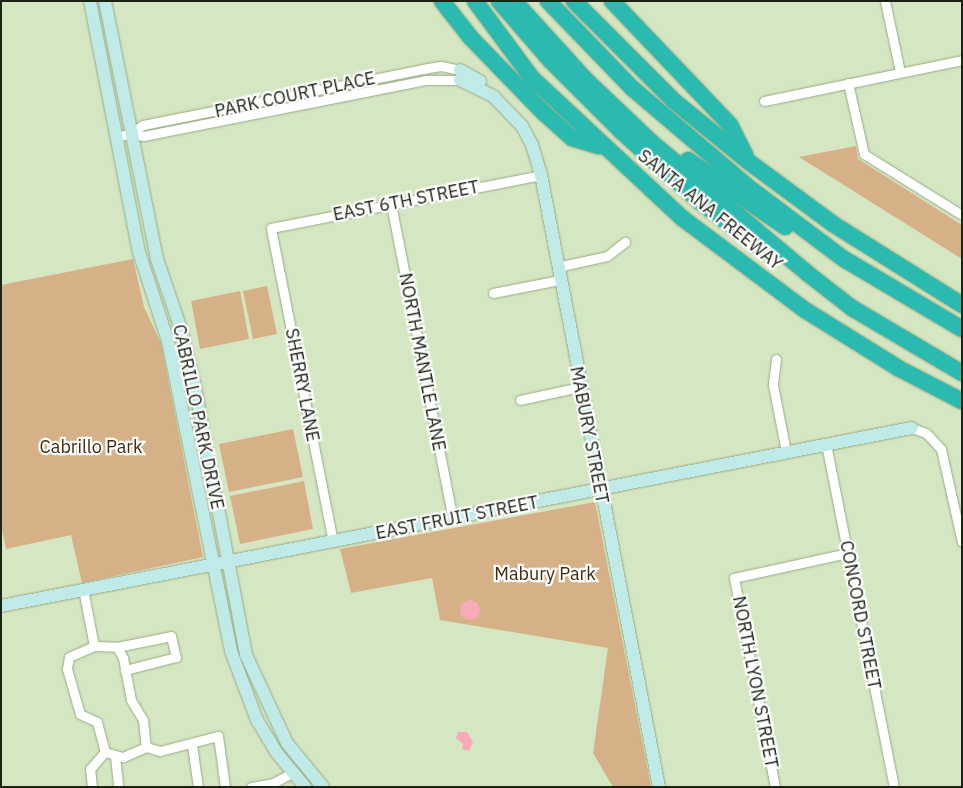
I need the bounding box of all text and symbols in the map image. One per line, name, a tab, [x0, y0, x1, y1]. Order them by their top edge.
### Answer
street label: PARK COURT PLACE	[213, 67, 377, 123]
street label: SANTA ANA FREEWAY	[633, 145, 787, 275]
street label: EAST 6TH STREET	[331, 176, 481, 226]
street label: NORTH MANTLE LANE	[394, 271, 450, 453]
street label: CABRILLO PARK DRIVE	[168, 322, 228, 512]
street label: SHERRY LANE	[280, 326, 324, 444]
street label: MABURY STREET	[565, 365, 613, 505]
park label: Cabrillo Park	[40, 436, 142, 458]
street label: EAST FRUIT STREET	[374, 492, 540, 544]
street label: CONCORD STREET	[835, 539, 885, 691]
park label: Mabury Park	[494, 563, 596, 585]
street label: NORTH LYON STREET	[728, 594, 782, 770]

